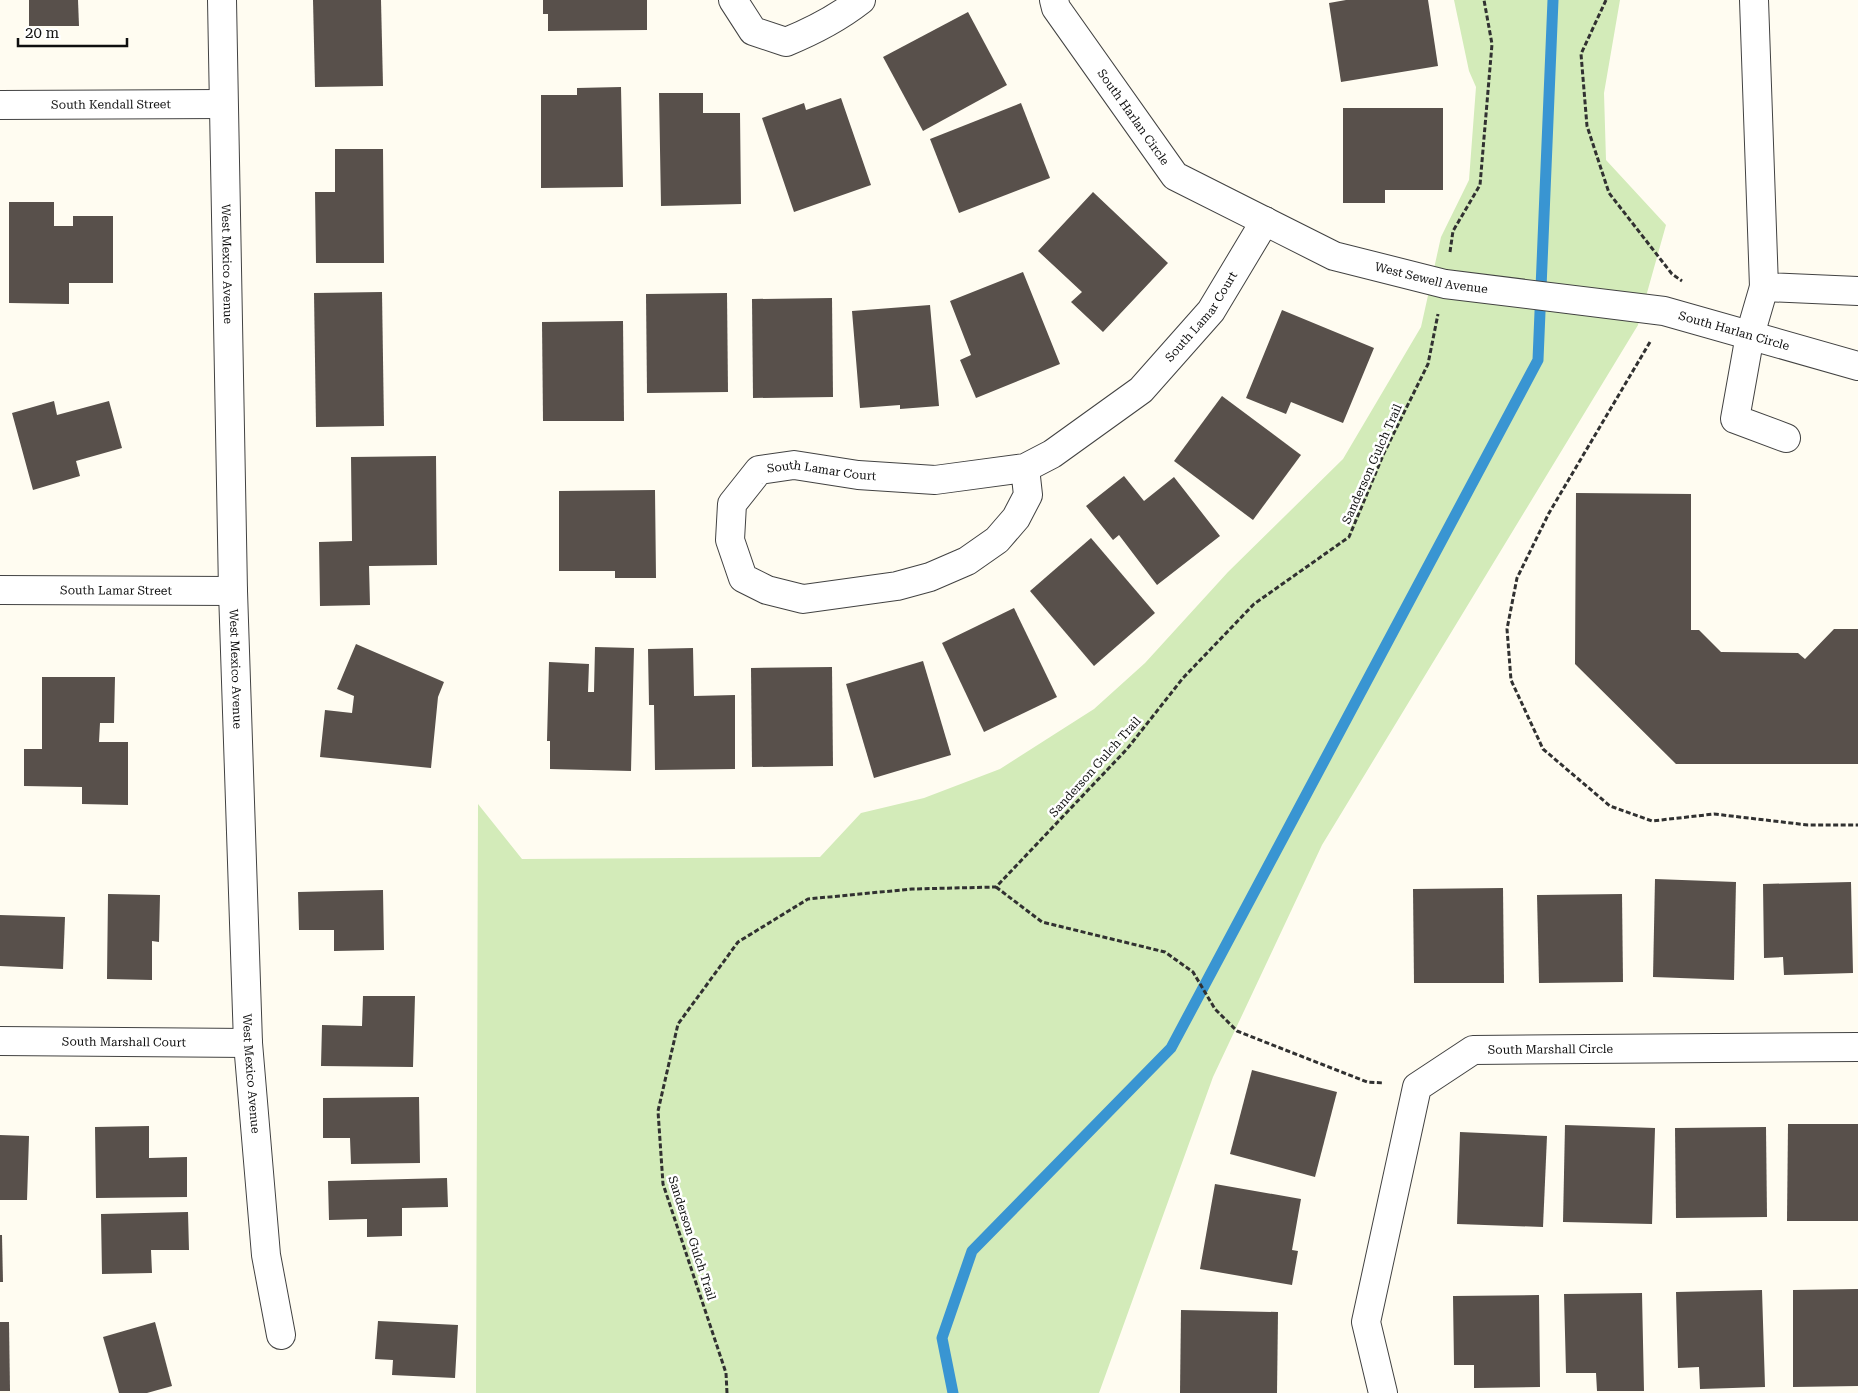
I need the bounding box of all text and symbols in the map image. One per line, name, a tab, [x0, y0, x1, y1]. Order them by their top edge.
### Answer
scale bar	[18, 15, 126, 47]
text: 20 m	[25, 24, 60, 42]
street label: South Harlan Circle	[1094, 66, 1172, 168]
street label: South Kendall Street	[51, 97, 171, 112]
street label: West Mexico Avenue	[219, 204, 235, 325]
street label: West Sewell Avenue	[1373, 260, 1489, 296]
street label: South Lamar Court	[1162, 269, 1240, 365]
street label: South Harlan Circle	[1677, 308, 1791, 353]
street label: Sanderson Gulch Trail	[1339, 402, 1405, 526]
street label: South Lamar Court	[766, 458, 877, 483]
street label: South Lamar Street	[60, 583, 172, 598]
street label: West Mexico Avenue	[227, 609, 245, 730]
street label: Sanderson Gulch Trail	[1046, 714, 1144, 820]
street label: West Mexico Avenue	[240, 1013, 263, 1134]
street label: South Marshall Court	[62, 1034, 187, 1050]
street label: South Marshall Circle	[1488, 1042, 1614, 1057]
street label: Sanderson Gulch Trail	[665, 1174, 719, 1302]

